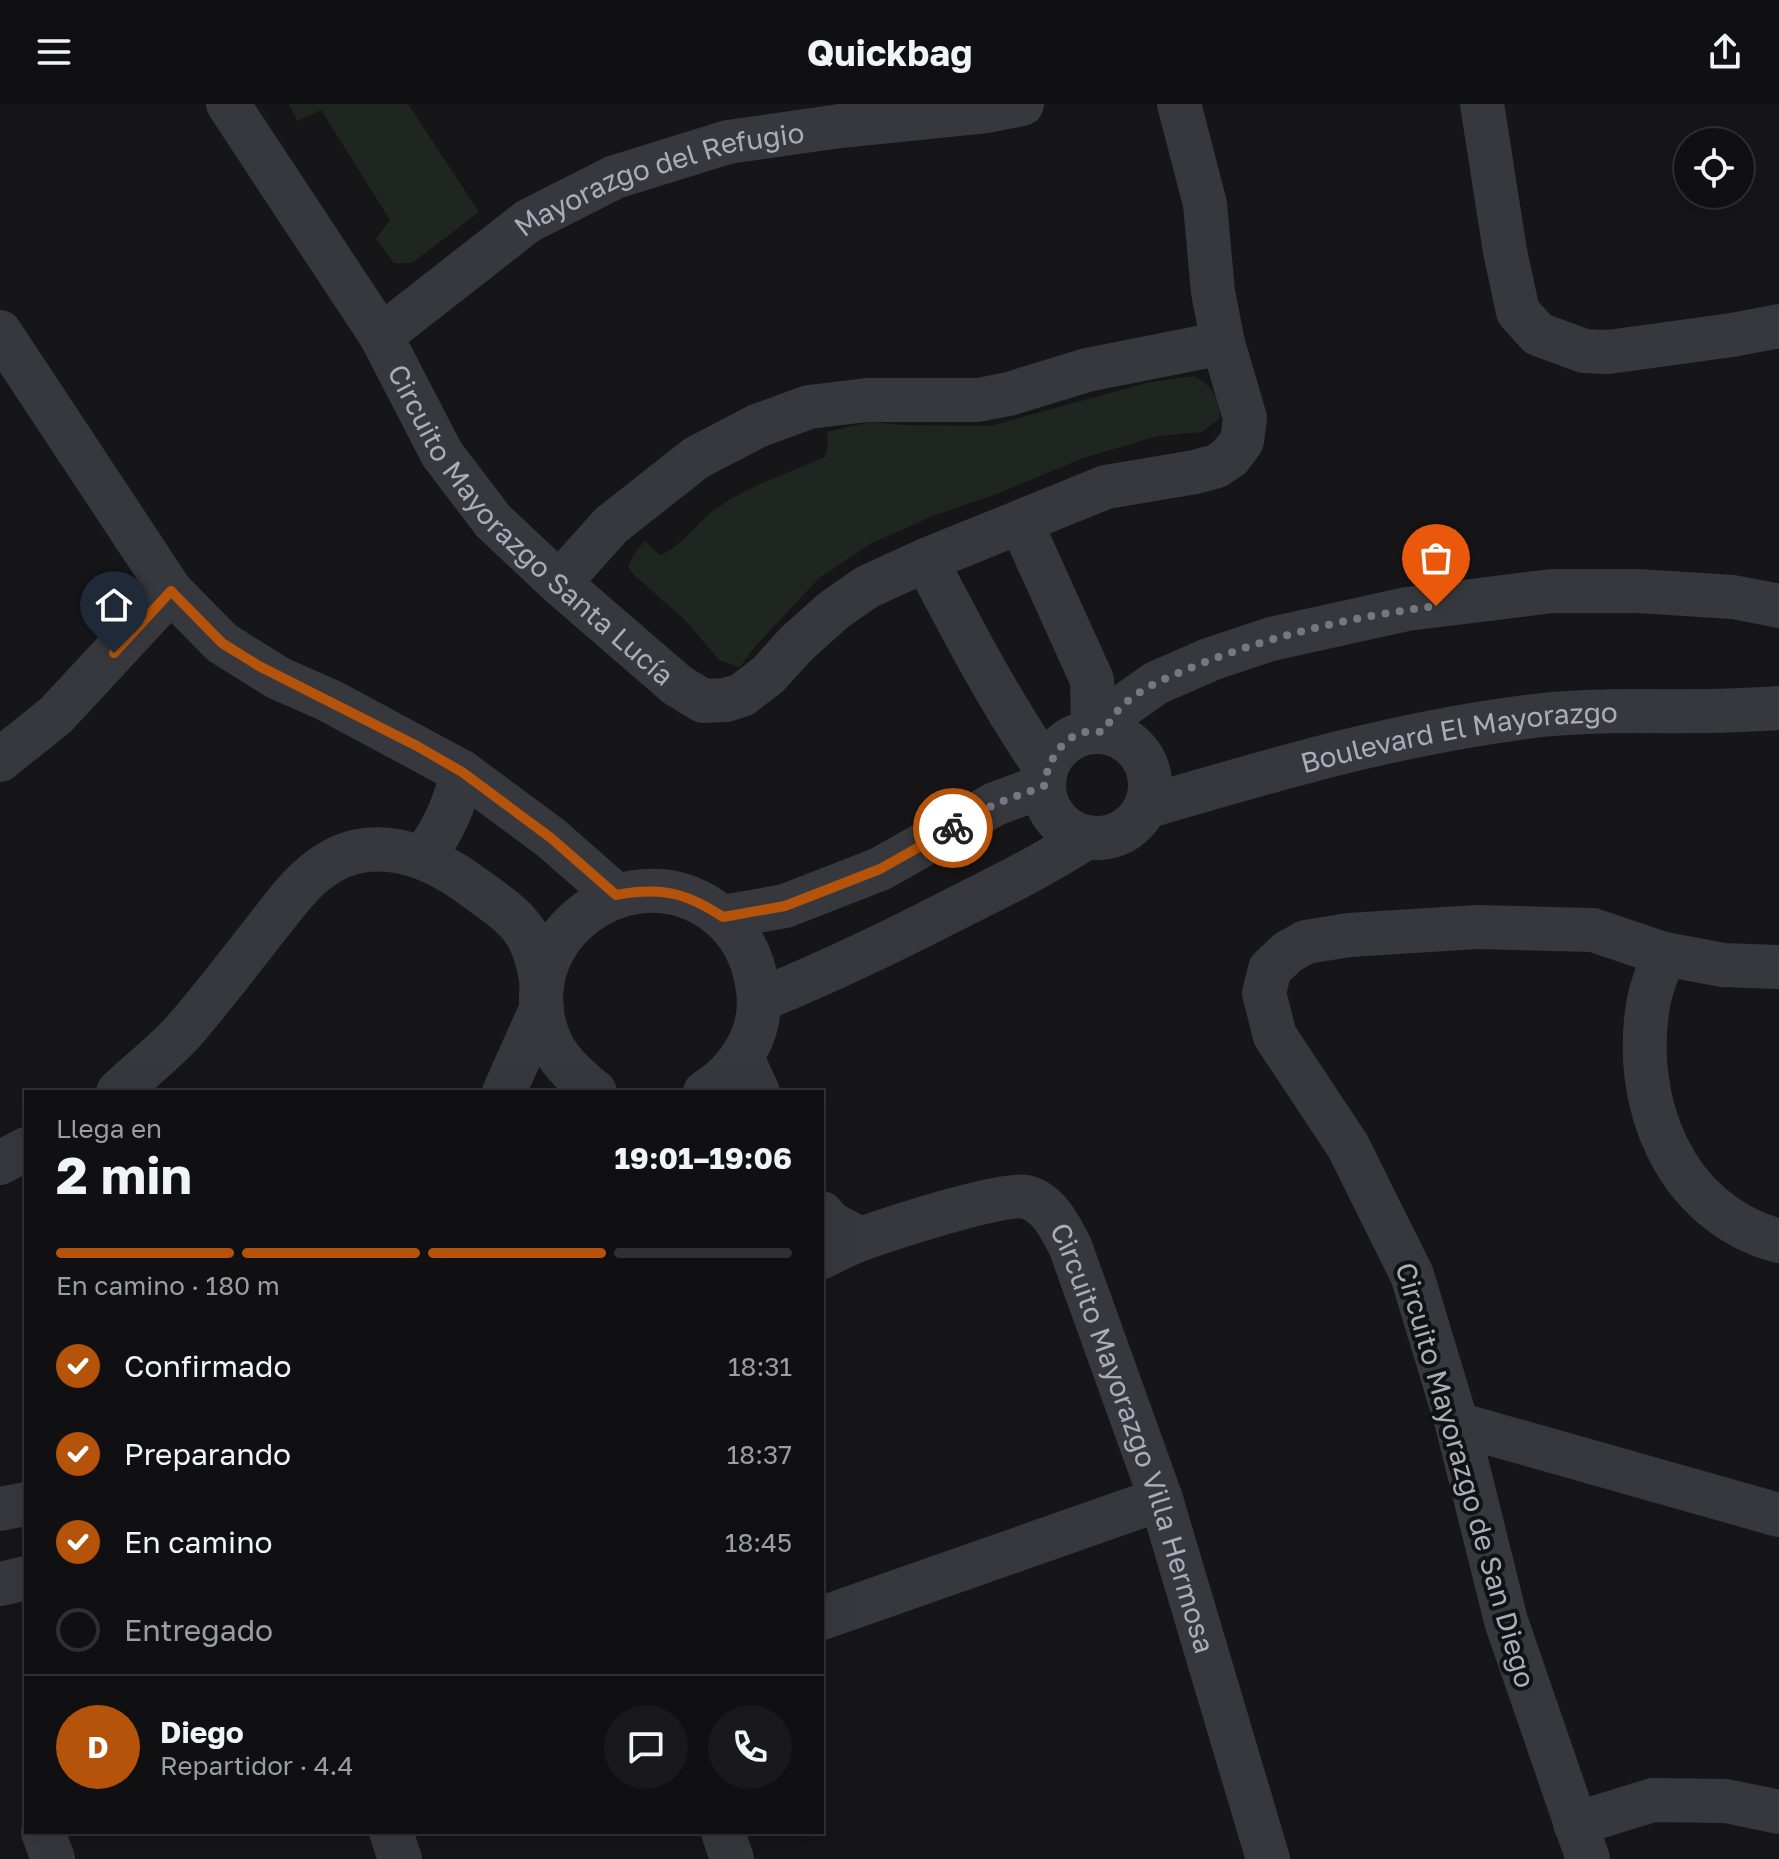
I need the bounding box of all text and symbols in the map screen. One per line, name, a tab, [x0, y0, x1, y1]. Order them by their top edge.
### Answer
icon: menu	[32, 30, 76, 74]
icon: share	[1703, 30, 1747, 74]
text: Quickbag	[807, 31, 972, 74]
street label: Mayorazgo del Refugio	[507, 115, 806, 242]
map controls	[1674, 128, 1754, 208]
button: locate	[1674, 128, 1754, 208]
street label: Circuito Mayorazgo Santa Lucía	[382, 358, 681, 692]
pin	[1402, 524, 1470, 606]
icon: bag	[1414, 536, 1458, 580]
pin	[80, 571, 148, 653]
icon: home	[92, 583, 136, 627]
street label: Boulevard El Mayorazgo	[1297, 695, 1618, 779]
courier	[913, 788, 993, 868]
icon: bike	[931, 806, 975, 850]
text: Llega en	[56, 1113, 162, 1144]
text: 19:01–19:06	[614, 1140, 792, 1176]
text: 2 min	[56, 1143, 192, 1205]
street label: Circuito Mayorazgo Villa Hermosa	[1044, 1217, 1222, 1657]
street label: Circuito Mayorazgo de San Diego	[1389, 1259, 1543, 1691]
text: En camino · 180 m	[56, 1270, 280, 1301]
icon: check	[56, 1344, 100, 1388]
text: Confirmado	[124, 1348, 292, 1384]
text: 18:31	[728, 1351, 792, 1382]
icon: check	[56, 1432, 100, 1476]
text: Preparando	[124, 1436, 291, 1472]
text: 18:37	[727, 1439, 792, 1470]
icon: check	[56, 1520, 100, 1564]
text: En camino	[124, 1524, 273, 1560]
text: 18:45	[725, 1527, 792, 1558]
text: Entregado	[124, 1612, 273, 1648]
button: chat	[604, 1705, 688, 1789]
button: phone	[708, 1705, 792, 1789]
text: Diego	[160, 1714, 244, 1750]
text: D	[87, 1729, 109, 1765]
text: Repartidor · 4.4	[160, 1750, 353, 1781]

